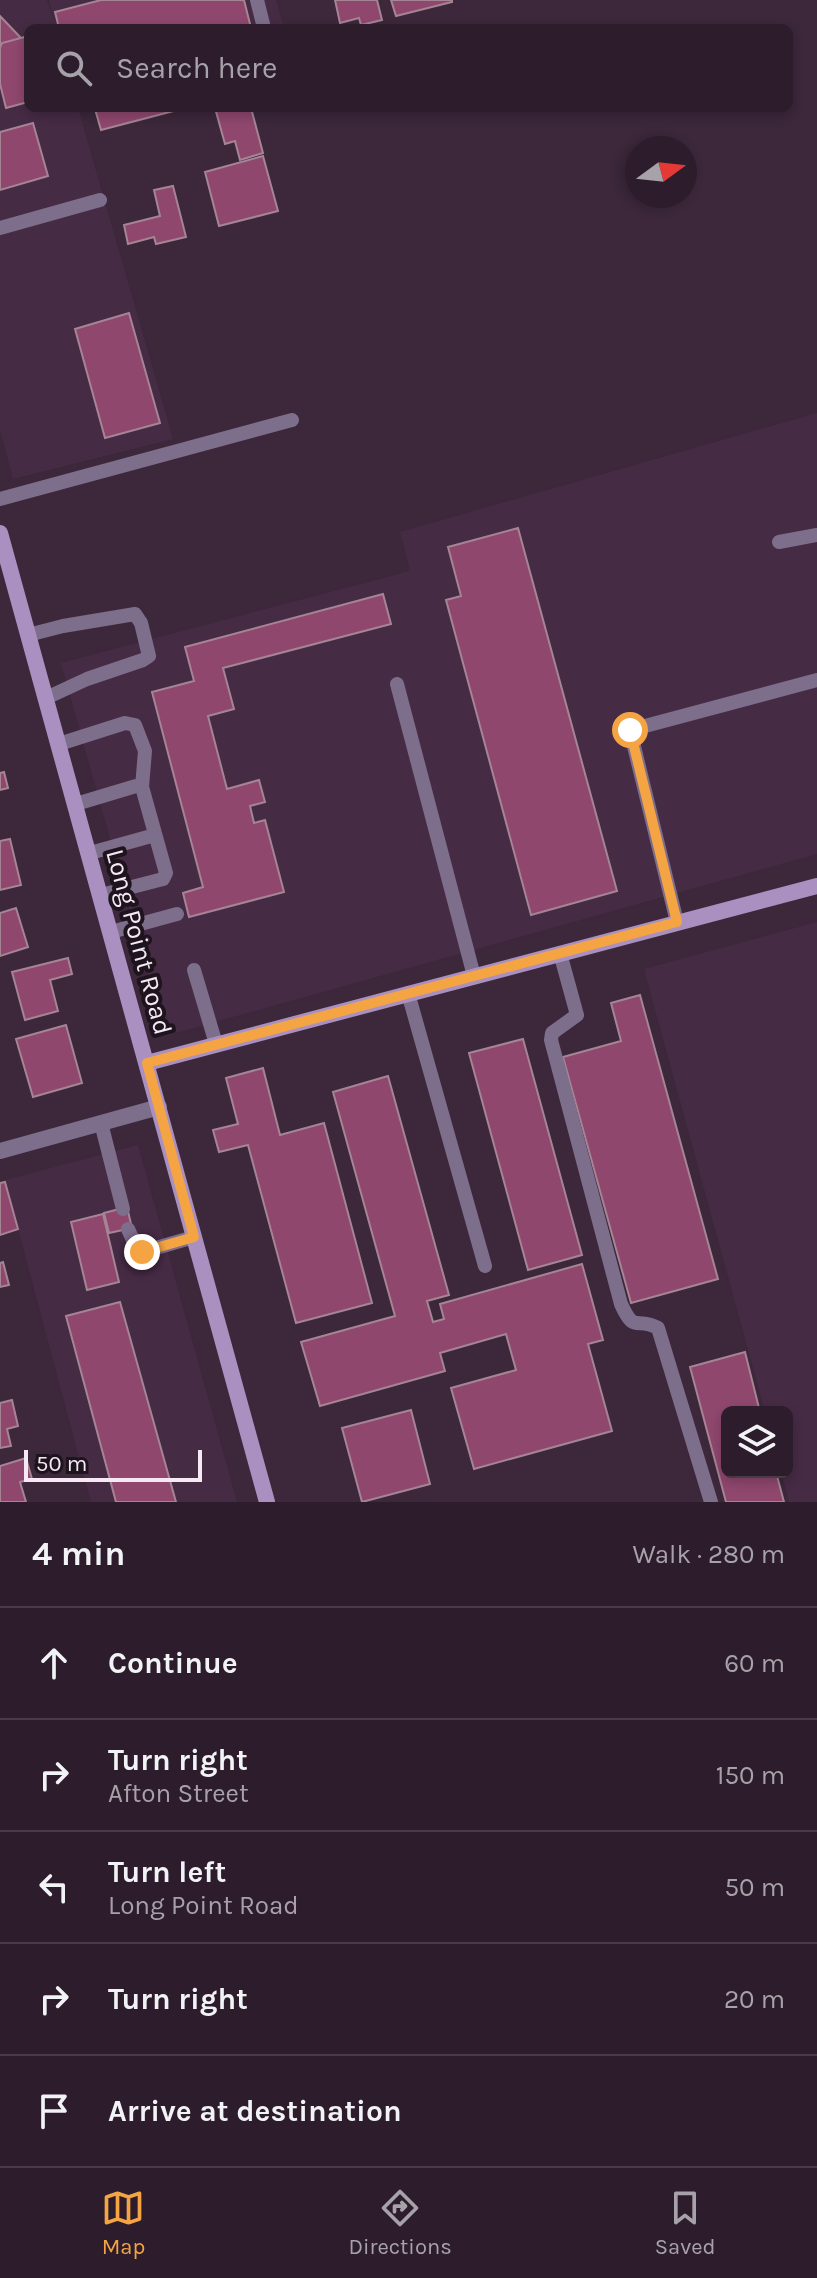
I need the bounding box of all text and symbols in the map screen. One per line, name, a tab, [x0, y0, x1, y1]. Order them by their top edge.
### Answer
search box	[24, 24, 793, 112]
icon: search	[52, 46, 96, 90]
text: Search here	[116, 50, 277, 86]
north arrow	[625, 136, 697, 208]
route start	[612, 712, 648, 748]
street label: Long Point Road	[99, 846, 179, 1038]
route end	[124, 1234, 160, 1270]
map controls	[721, 1406, 793, 1478]
button: layers	[721, 1406, 793, 1478]
scale bar	[24, 1446, 202, 1482]
text: 50 m	[36, 1451, 87, 1477]
text: 4 min	[32, 1534, 125, 1574]
text: Walk · 280 m	[632, 1539, 785, 1570]
icon: ahead	[32, 1641, 76, 1685]
text: Continue	[108, 1645, 238, 1681]
text: 60 m	[724, 1648, 785, 1679]
text: Turn right	[108, 1742, 248, 1778]
icon: right	[32, 1753, 76, 1797]
text: 150 m	[716, 1760, 785, 1791]
text: Afton Street	[108, 1778, 249, 1809]
text: Turn left	[108, 1854, 226, 1890]
icon: left	[32, 1865, 76, 1909]
text: 50 m	[724, 1872, 785, 1903]
text: Long Point Road	[108, 1890, 299, 1921]
icon: right	[32, 1977, 76, 2021]
text: Turn right	[108, 1981, 248, 2017]
text: 20 m	[724, 1984, 785, 2015]
icon: arrive	[32, 2089, 76, 2133]
text: Arrive at destination	[108, 2093, 402, 2129]
tab: Map	[101, 2186, 145, 2260]
tab: Directions	[348, 2186, 452, 2260]
tab: Saved	[655, 2186, 716, 2260]

